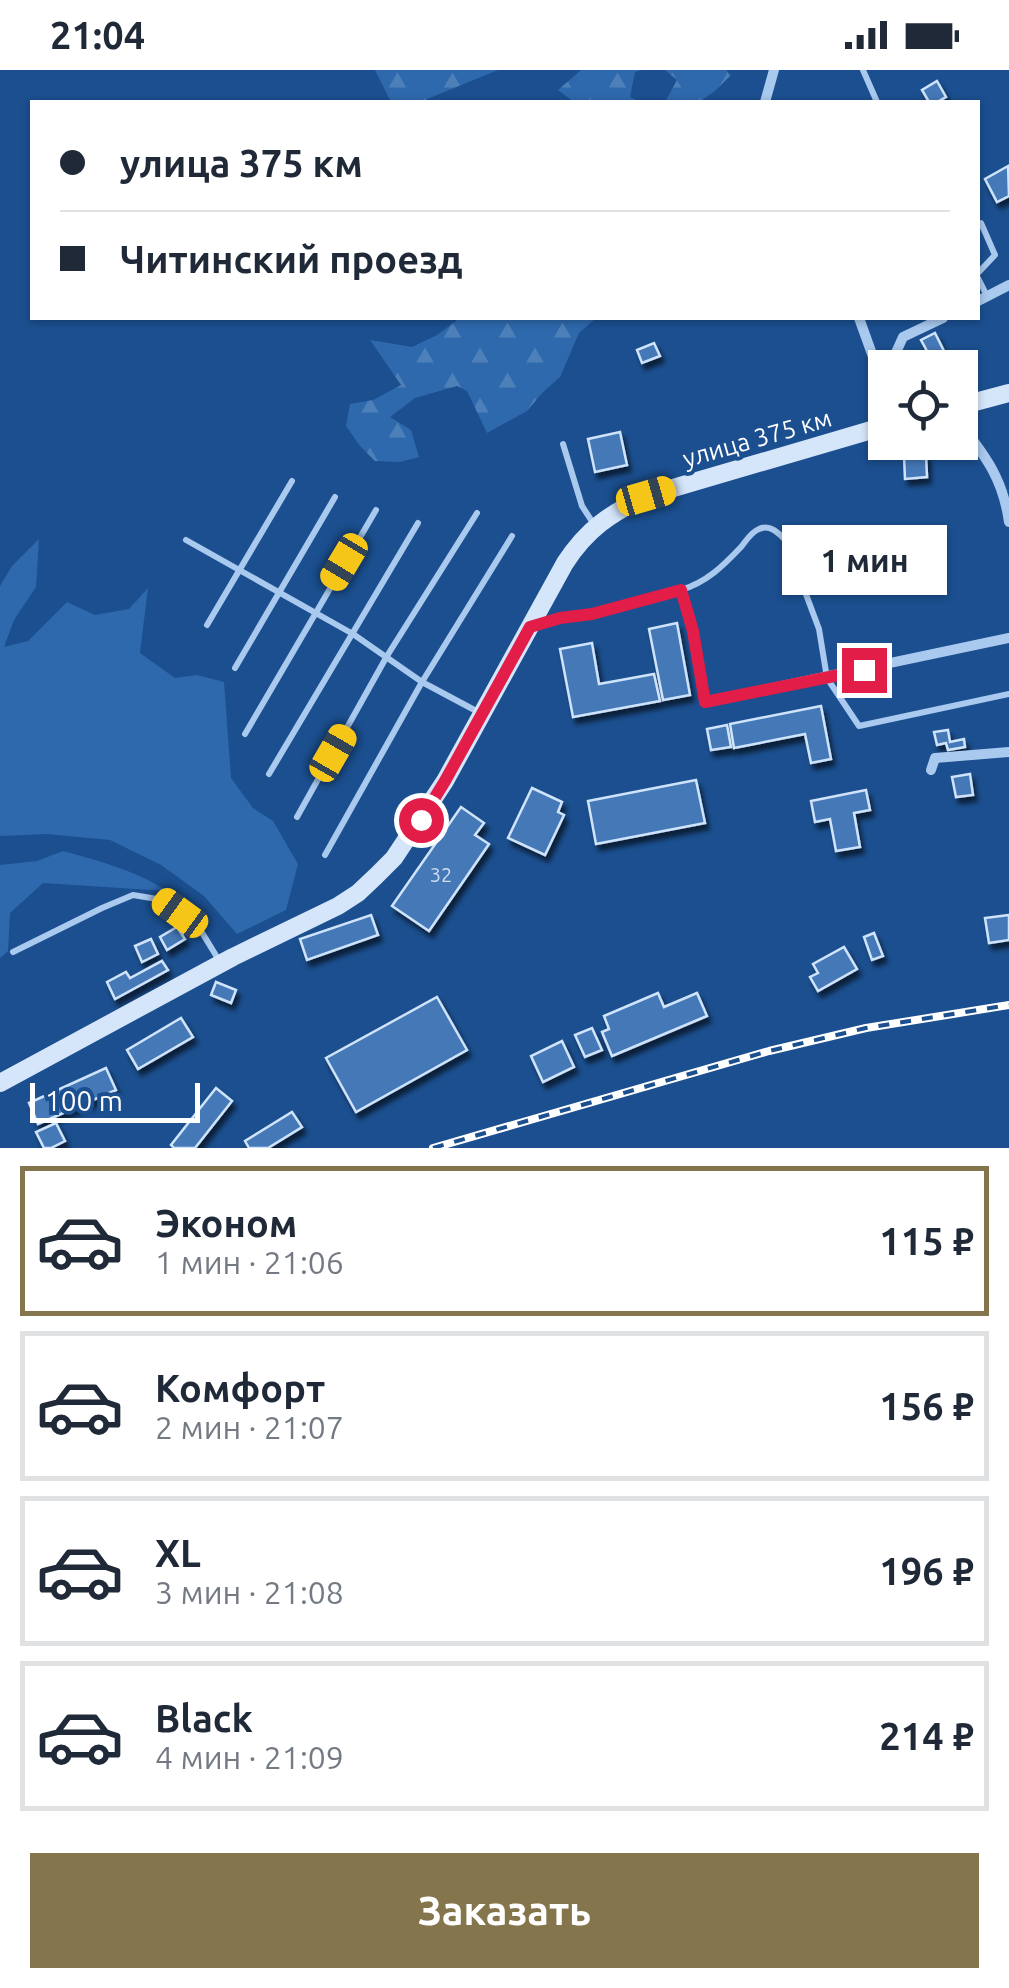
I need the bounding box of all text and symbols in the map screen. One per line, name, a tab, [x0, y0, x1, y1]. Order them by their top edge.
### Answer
text: 21:04	[50, 14, 145, 56]
text: улица 375 км	[120, 142, 363, 184]
text: Читинский проезд	[120, 238, 463, 280]
map controls	[868, 350, 978, 460]
button: locate	[868, 350, 978, 460]
street label: улица 375 км	[679, 403, 835, 473]
car	[613, 473, 679, 519]
callout: 1 мин	[782, 525, 946, 595]
car	[316, 529, 372, 595]
text: 1 мин	[820, 542, 909, 578]
route end	[842, 648, 887, 693]
car	[305, 720, 361, 786]
route start	[399, 798, 444, 843]
house number: 32	[430, 863, 452, 886]
car	[147, 883, 213, 943]
scale bar	[30, 1078, 200, 1122]
text: 100 m	[45, 1085, 123, 1116]
icon: car	[35, 1196, 125, 1286]
text: Эконом	[155, 1202, 297, 1244]
text: 115 ₽	[879, 1220, 974, 1262]
text: 1 мин · 21:06	[155, 1244, 344, 1280]
icon: car	[35, 1361, 125, 1451]
text: Комфорт	[155, 1367, 325, 1409]
text: 156 ₽	[879, 1385, 974, 1427]
text: 2 мин · 21:07	[155, 1409, 344, 1445]
icon: car	[35, 1526, 125, 1616]
text: XL	[155, 1532, 201, 1574]
text: 196 ₽	[879, 1550, 974, 1592]
text: 3 мин · 21:08	[155, 1574, 344, 1610]
icon: car	[35, 1691, 125, 1781]
text: Black	[155, 1697, 253, 1739]
text: 214 ₽	[879, 1715, 974, 1757]
text: 4 мин · 21:09	[155, 1739, 344, 1775]
button: Заказать	[30, 1853, 979, 1968]

